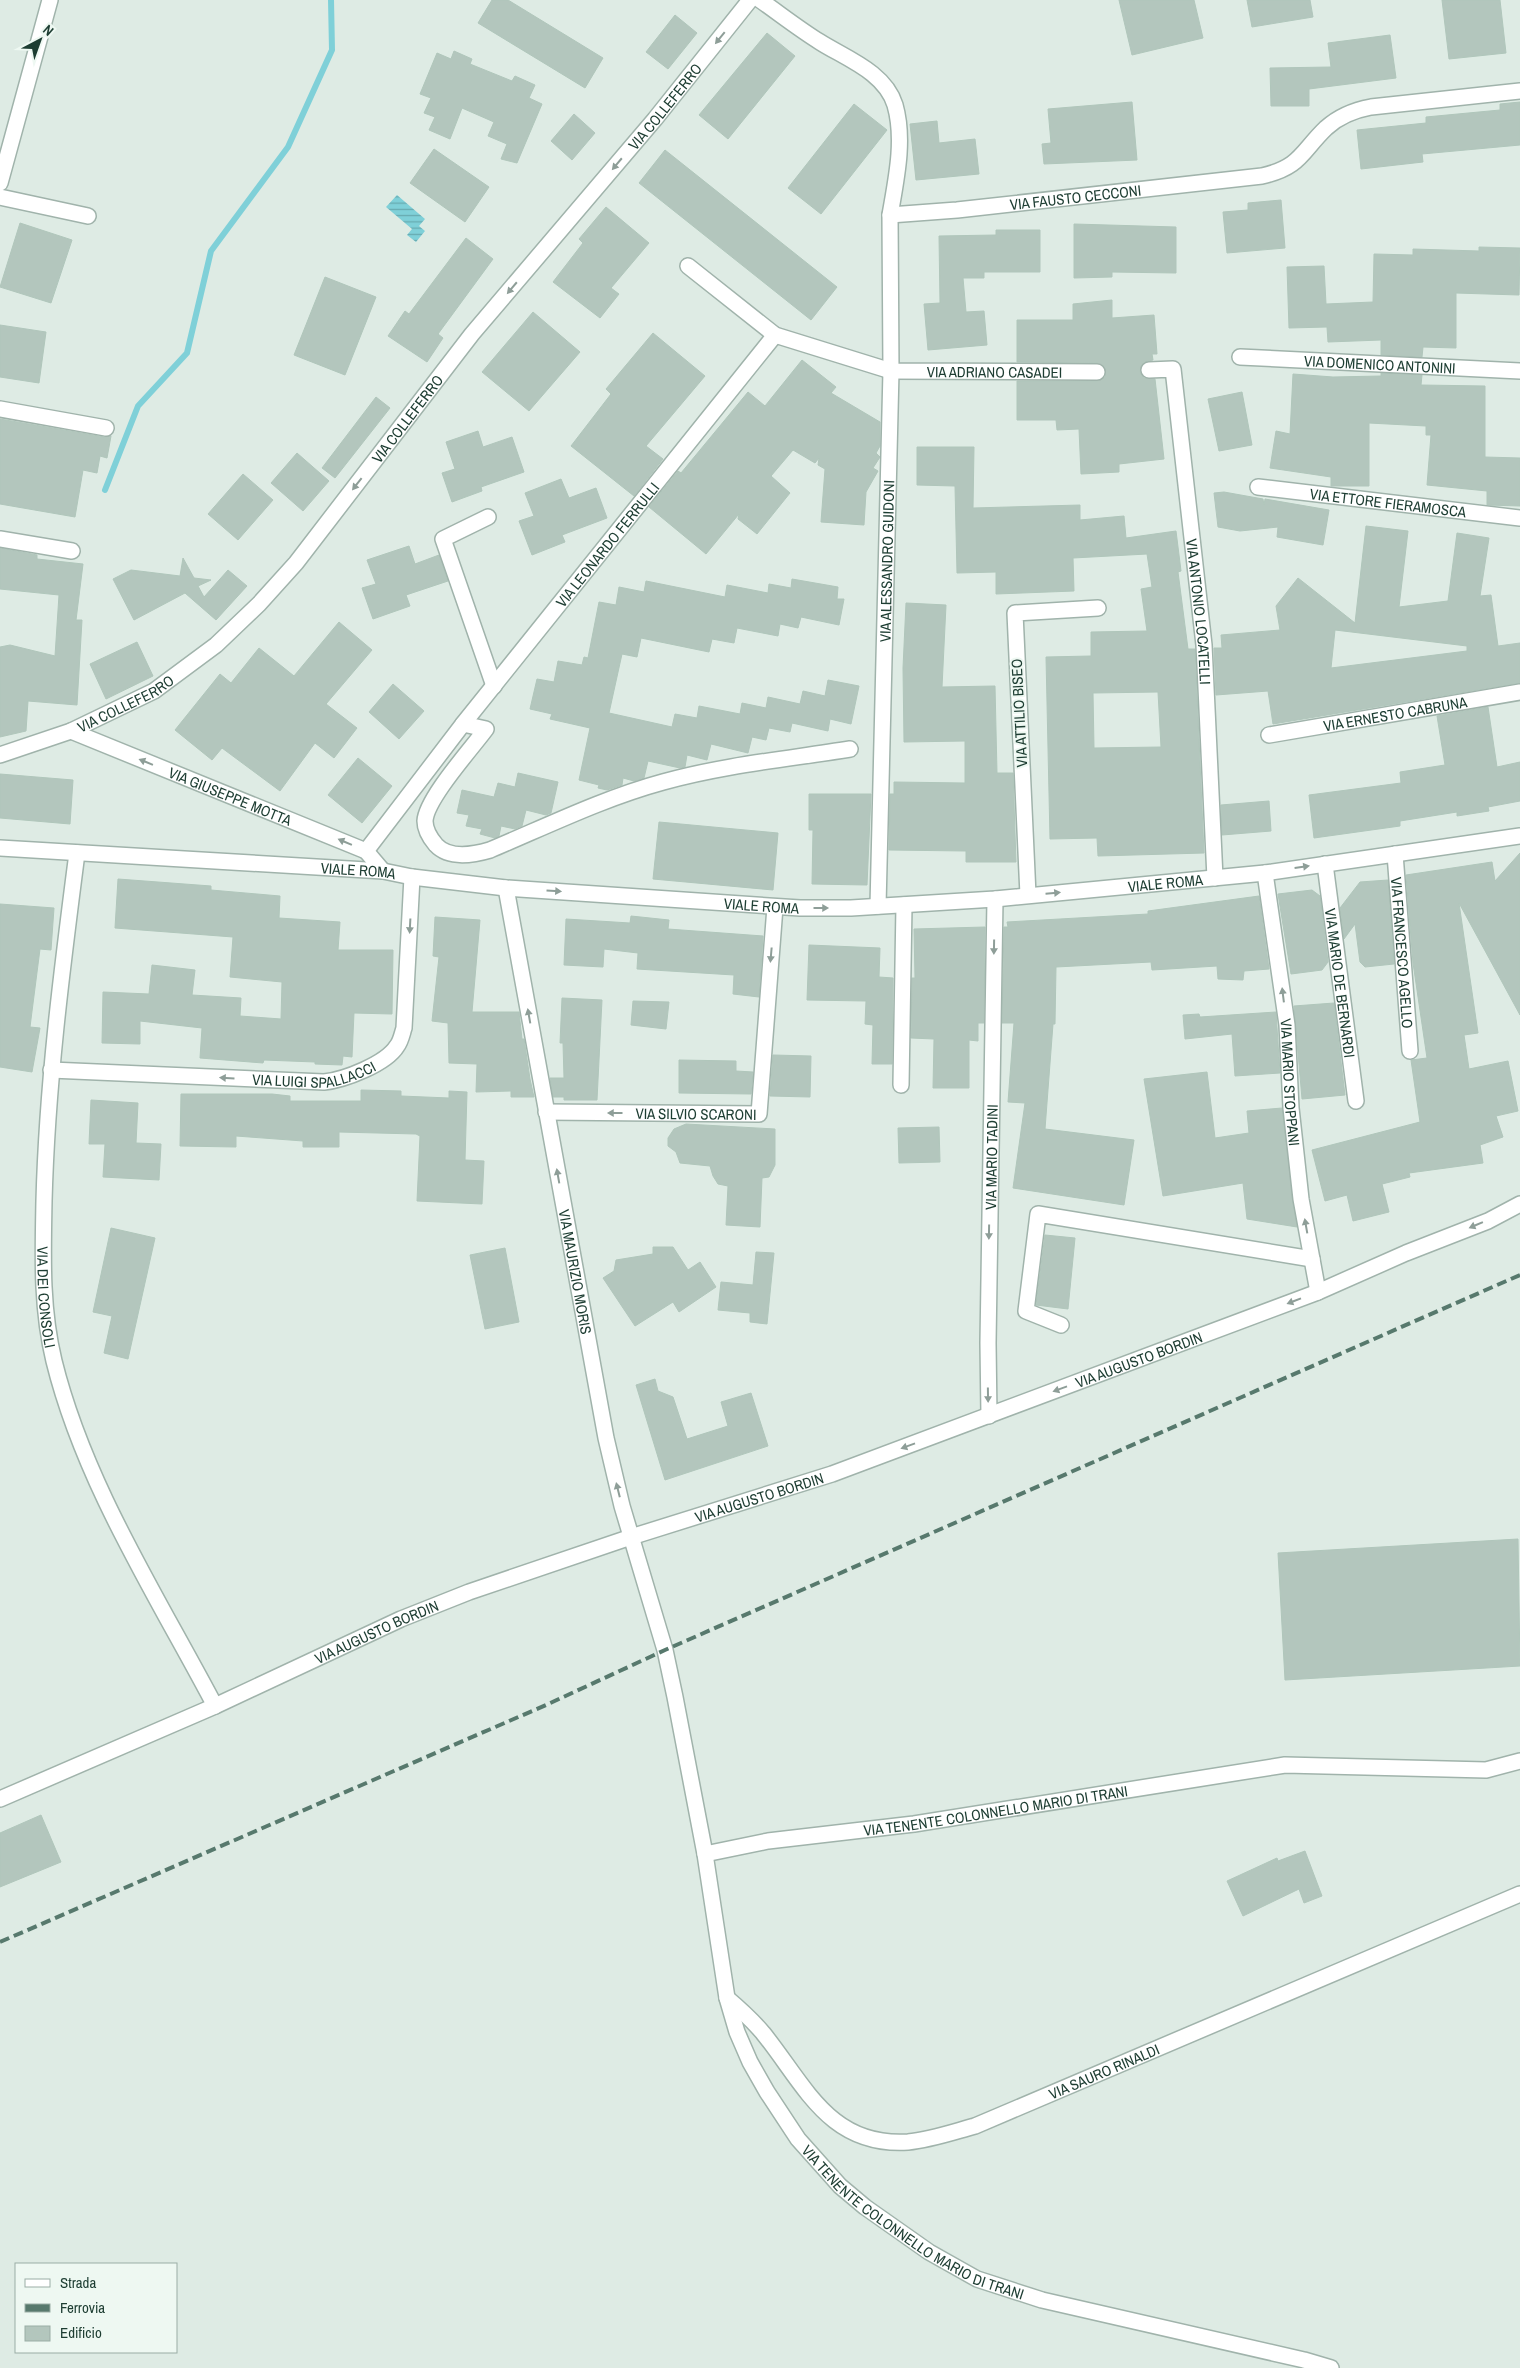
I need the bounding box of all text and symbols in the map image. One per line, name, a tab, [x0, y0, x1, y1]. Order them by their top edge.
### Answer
north arrow	[15, 15, 65, 65]
text: N	[39, 21, 58, 40]
one-way arrow	[714, 31, 725, 44]
street label: VIA COLLEFERRO	[623, 59, 706, 154]
one-way arrow	[612, 158, 623, 170]
street label: VIA FAUSTO CECCONI	[1009, 179, 1142, 215]
one-way arrow	[506, 281, 517, 294]
street label: VIA DOMENICO ANTONINI	[1304, 350, 1456, 378]
street label: VIA ADRIANO CASADEI	[927, 361, 1062, 382]
street label: VIA COLLEFERRO	[366, 370, 448, 467]
one-way arrow	[351, 477, 362, 490]
street label: VIA LEONARDO FERRULLI	[550, 478, 664, 611]
street label: VIA ALESSANDRO GUIDONI	[874, 480, 899, 642]
street label: VIA ETTORE FIERAMOSCA	[1309, 483, 1468, 522]
street label: VIA ANTONIO LOCATELLI	[1182, 537, 1216, 685]
street label: VIA ATTILIO BISEO	[1006, 658, 1032, 768]
street label: VIA COLLEFERRO	[74, 669, 178, 737]
street label: VIA ERNESTO CABRUNA	[1322, 691, 1469, 736]
one-way arrow	[139, 757, 153, 765]
street label: VIA GIUSEPPE MOTTA	[166, 761, 296, 831]
one-way arrow	[338, 838, 353, 846]
street label: VIALE ROMA	[320, 857, 399, 884]
one-way arrow	[1294, 863, 1310, 871]
street label: VIALE ROMA	[1127, 868, 1205, 897]
street label: VIA FRANCESCO AGELLO	[1386, 876, 1419, 1029]
one-way arrow	[547, 888, 563, 896]
one-way arrow	[1045, 889, 1061, 897]
street label: VIALE ROMA	[723, 892, 801, 918]
one-way arrow	[813, 904, 829, 912]
street label: VIA MARIO DE BERNARDI	[1320, 907, 1361, 1059]
one-way arrow	[405, 918, 413, 934]
one-way arrow	[990, 940, 998, 956]
one-way arrow	[767, 948, 775, 964]
one-way arrow	[1279, 987, 1287, 1003]
one-way arrow	[524, 1007, 532, 1023]
street label: VIA MARIO STOPPANI	[1276, 1017, 1306, 1147]
street label: VIA LUIGI SPALLACCI	[252, 1056, 379, 1093]
one-way arrow	[219, 1073, 235, 1081]
street label: VIA SILVIO SCARONI	[635, 1102, 757, 1124]
street label: VIA MARIO TADINI	[980, 1104, 1002, 1210]
one-way arrow	[607, 1109, 623, 1117]
one-way arrow	[553, 1167, 561, 1183]
street label: VIA MAURIZIO MORIS	[554, 1208, 597, 1336]
one-way arrow	[1302, 1218, 1310, 1234]
one-way arrow	[1469, 1222, 1483, 1230]
one-way arrow	[985, 1225, 993, 1241]
street label: VIA DEI CONSOLI	[33, 1246, 61, 1350]
one-way arrow	[1286, 1297, 1301, 1305]
street label: VIA AUGUSTO BORDIN	[1072, 1326, 1205, 1392]
one-way arrow	[1052, 1385, 1067, 1393]
one-way arrow	[984, 1387, 992, 1403]
one-way arrow	[900, 1442, 915, 1450]
street label: VIA AUGUSTO BORDIN	[692, 1467, 826, 1527]
one-way arrow	[614, 1482, 622, 1497]
street label: VIA AUGUSTO BORDIN	[311, 1595, 441, 1669]
street label: VIA TENENTE COLONNELLO MARIO DI TRANI	[862, 1780, 1129, 1840]
street label: VIA SAURO RINALDI	[1045, 2038, 1162, 2104]
street label: VIA TENENTE COLONNELLO MARIO DI TRANI	[797, 2140, 1027, 2304]
legend	[15, 2263, 178, 2353]
text: Strada	[60, 2272, 96, 2293]
text: Ferrovia	[60, 2297, 105, 2318]
text: Edificio	[60, 2322, 102, 2343]

